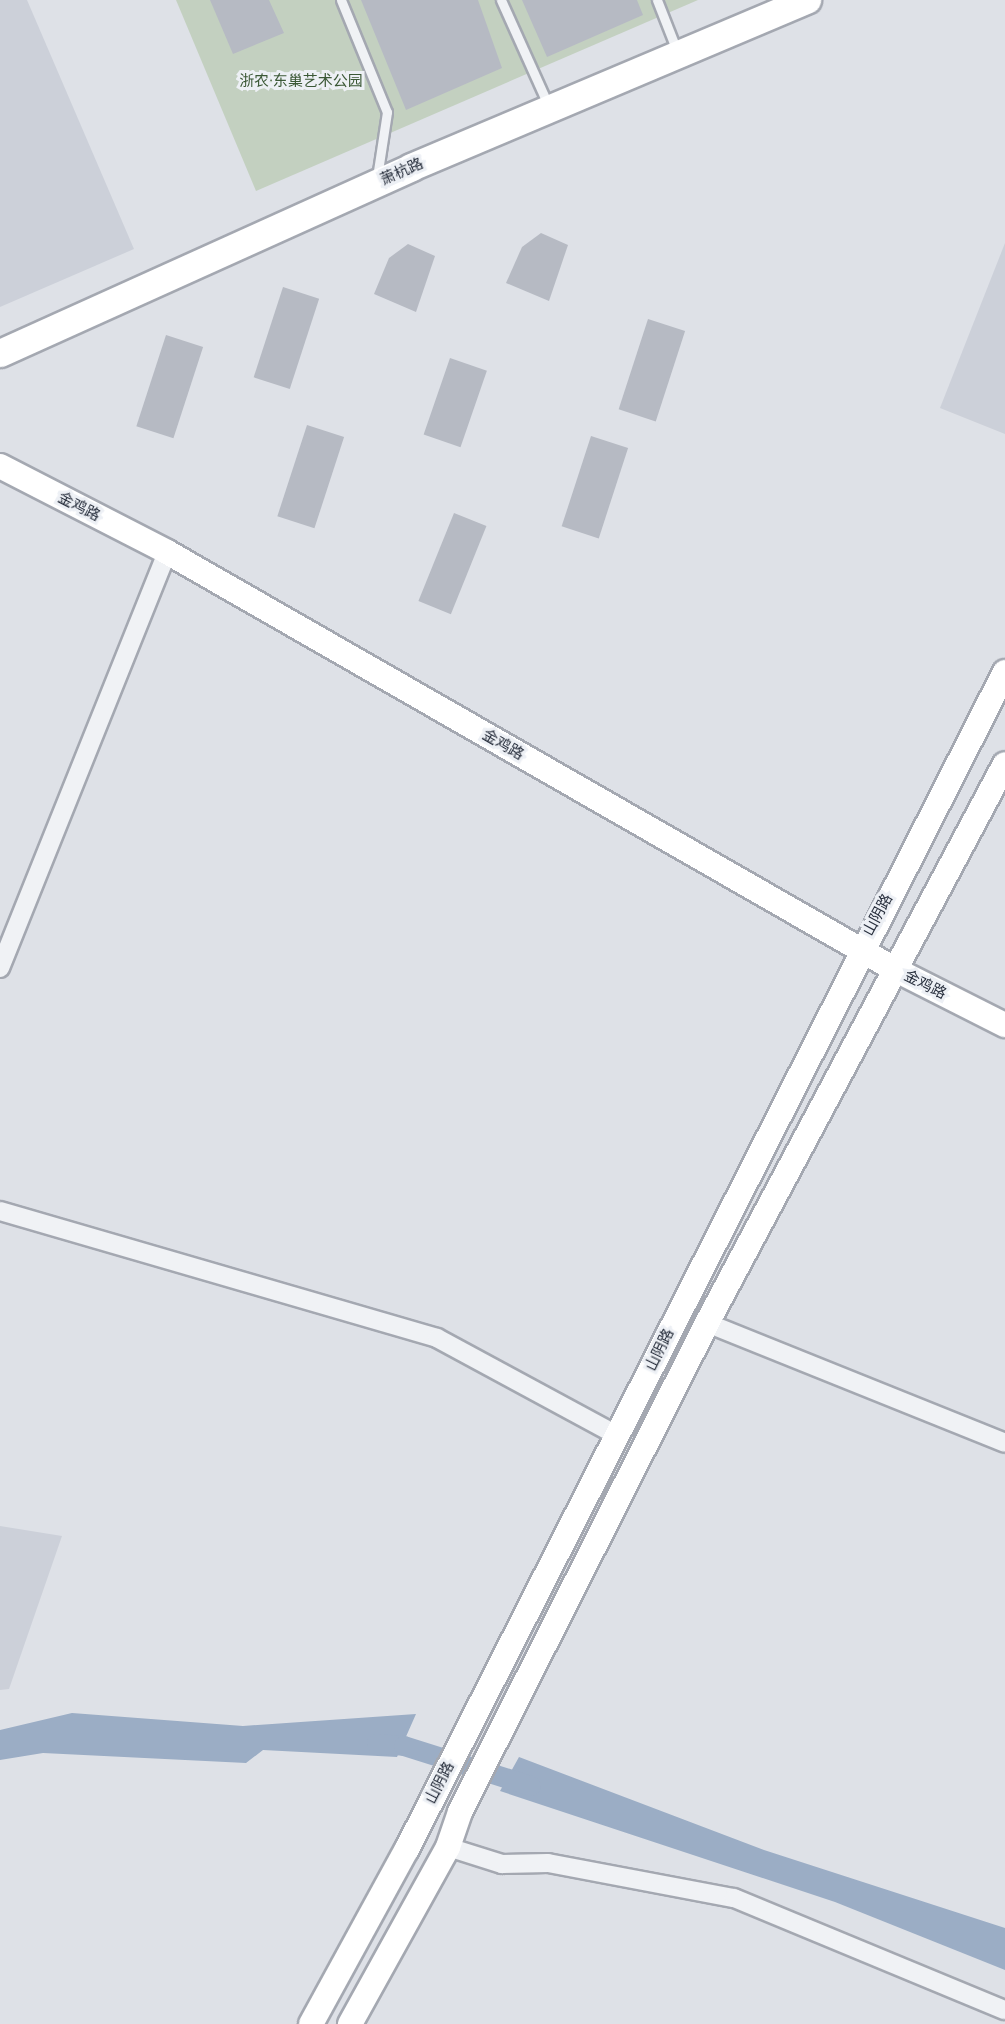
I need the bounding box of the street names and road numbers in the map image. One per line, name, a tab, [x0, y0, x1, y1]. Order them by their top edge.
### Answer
street label: 萧杭路	[378, 155, 426, 189]
street label: 金鸡路	[55, 489, 103, 525]
street label: 金鸡路	[479, 726, 527, 764]
street label: 山阴路	[859, 891, 897, 939]
street label: 金鸡路	[901, 967, 949, 1003]
street label: 山阴路	[642, 1326, 678, 1374]
street label: 山阴路	[422, 1759, 458, 1807]

